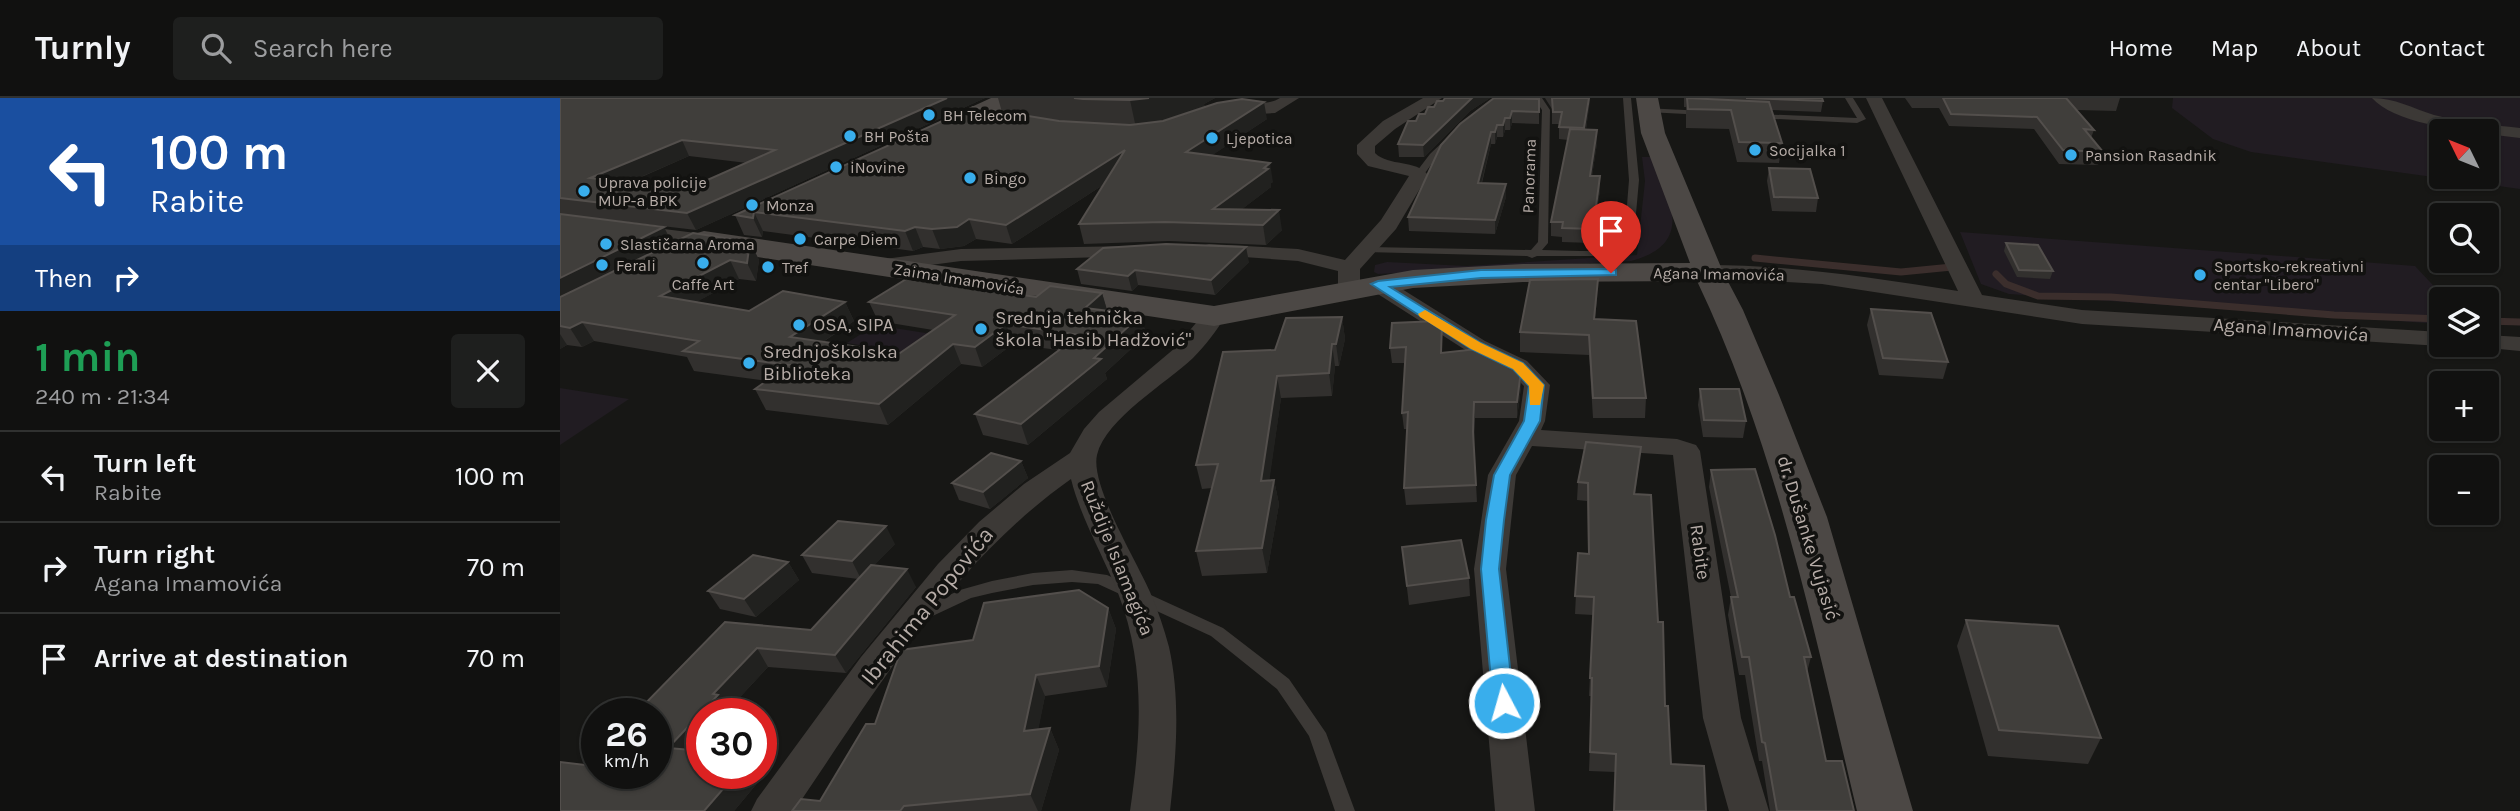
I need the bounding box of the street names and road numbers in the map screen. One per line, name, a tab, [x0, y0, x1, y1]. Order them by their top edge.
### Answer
street label: Panorama	[1518, 138, 1540, 214]
street label: Zaima Imamovića	[892, 259, 1026, 299]
street label: Agana Imamovića	[1653, 263, 1785, 285]
street label: Agana Imamovića	[2213, 314, 2369, 346]
street label: dr. Dušanke Vujasić	[1772, 453, 1844, 623]
street label: Ruždije Islamagića	[1076, 477, 1158, 639]
street label: Ibrahima Popovića	[855, 521, 999, 691]
street label: Rabite	[1685, 523, 1715, 581]

